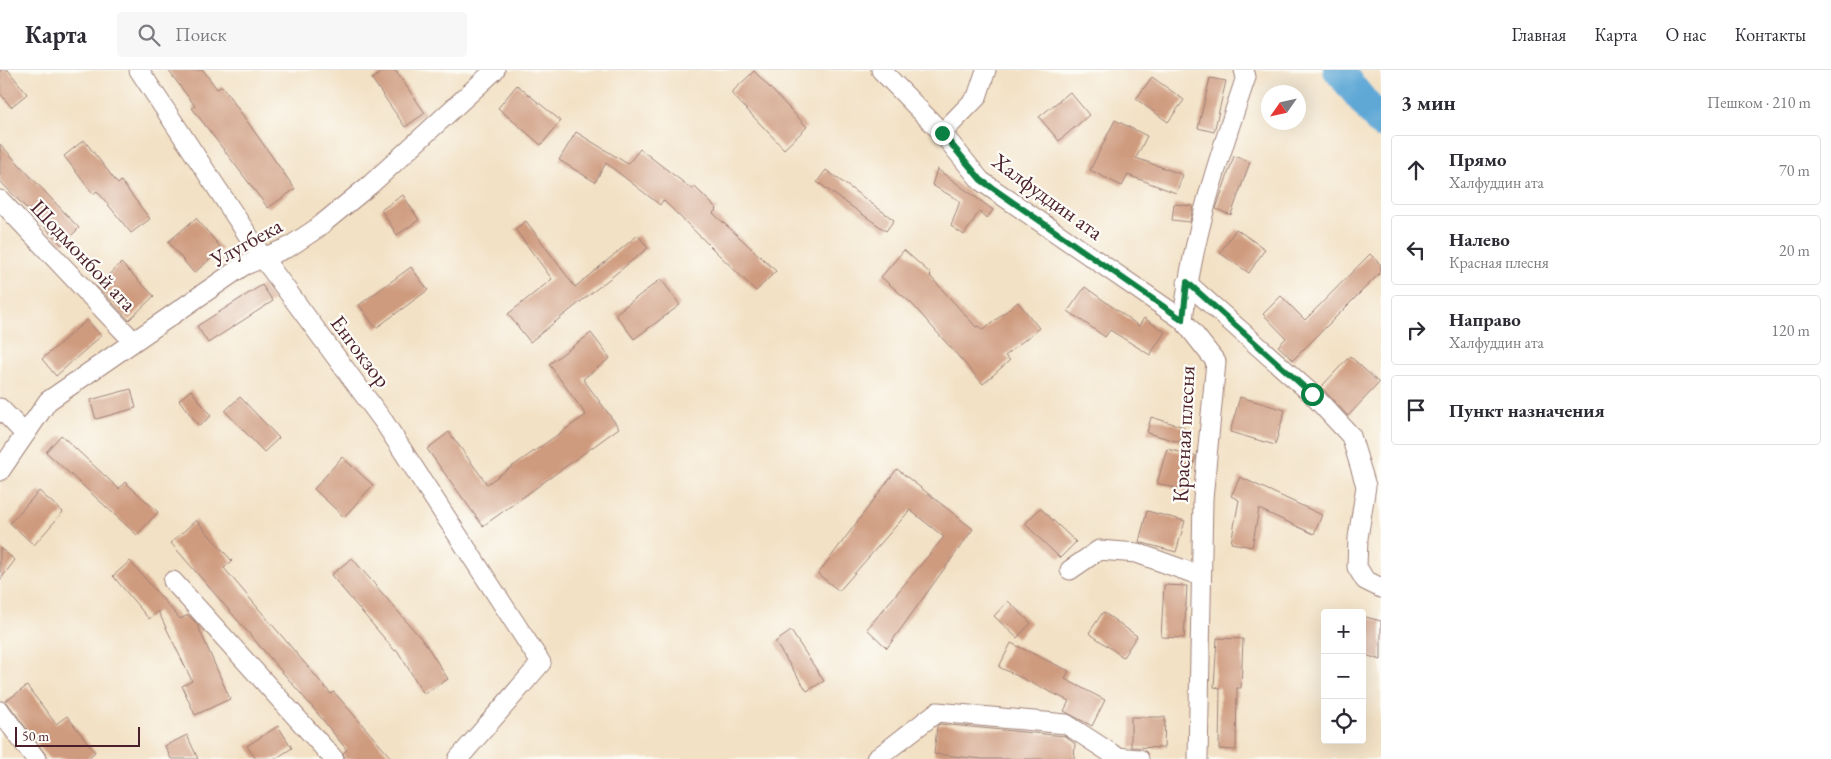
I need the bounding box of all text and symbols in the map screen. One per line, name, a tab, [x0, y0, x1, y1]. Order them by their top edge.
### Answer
search box	[117, 12, 467, 57]
text: Карта	[25, 19, 87, 50]
icon: search	[135, 21, 163, 49]
text: Поиск	[175, 22, 227, 47]
text: Главная	[1512, 23, 1566, 46]
text: Карта	[1594, 23, 1637, 46]
text: О нас	[1665, 23, 1707, 46]
text: Контакты	[1735, 23, 1806, 46]
north arrow	[1261, 85, 1306, 130]
text: 3 мин	[1401, 89, 1456, 116]
text: Пешком · 210 m	[1707, 92, 1811, 113]
route end	[931, 122, 954, 145]
street label: Халфуддин ата	[986, 146, 1109, 247]
text: Прямо	[1449, 147, 1507, 172]
icon: ahead	[1402, 156, 1430, 184]
text: 70 m	[1779, 160, 1810, 181]
text: Халфуддин ата	[1449, 172, 1544, 193]
street label: Шодмонбой ата	[24, 193, 143, 318]
street label: Улугбека	[204, 211, 287, 274]
text: Налево	[1449, 227, 1510, 252]
icon: left	[1402, 236, 1430, 264]
text: 20 m	[1779, 240, 1810, 261]
text: Красная плесня	[1449, 252, 1549, 273]
text: Направо	[1449, 307, 1521, 332]
street label: Енгокзор	[324, 309, 397, 393]
icon: right	[1402, 316, 1430, 344]
text: 120 m	[1771, 320, 1810, 341]
text: Халфуддин ата	[1449, 332, 1544, 353]
street label: Красная плесня	[1165, 365, 1202, 503]
route start	[1301, 383, 1324, 406]
icon: arrive	[1402, 396, 1430, 424]
text: Пункт назначения	[1449, 398, 1605, 423]
map controls	[1321, 609, 1366, 744]
button: +	[1321, 609, 1366, 654]
button: −	[1321, 654, 1366, 699]
button: locate	[1321, 699, 1366, 744]
scale bar	[15, 724, 140, 747]
text: 50 m	[22, 727, 49, 745]

